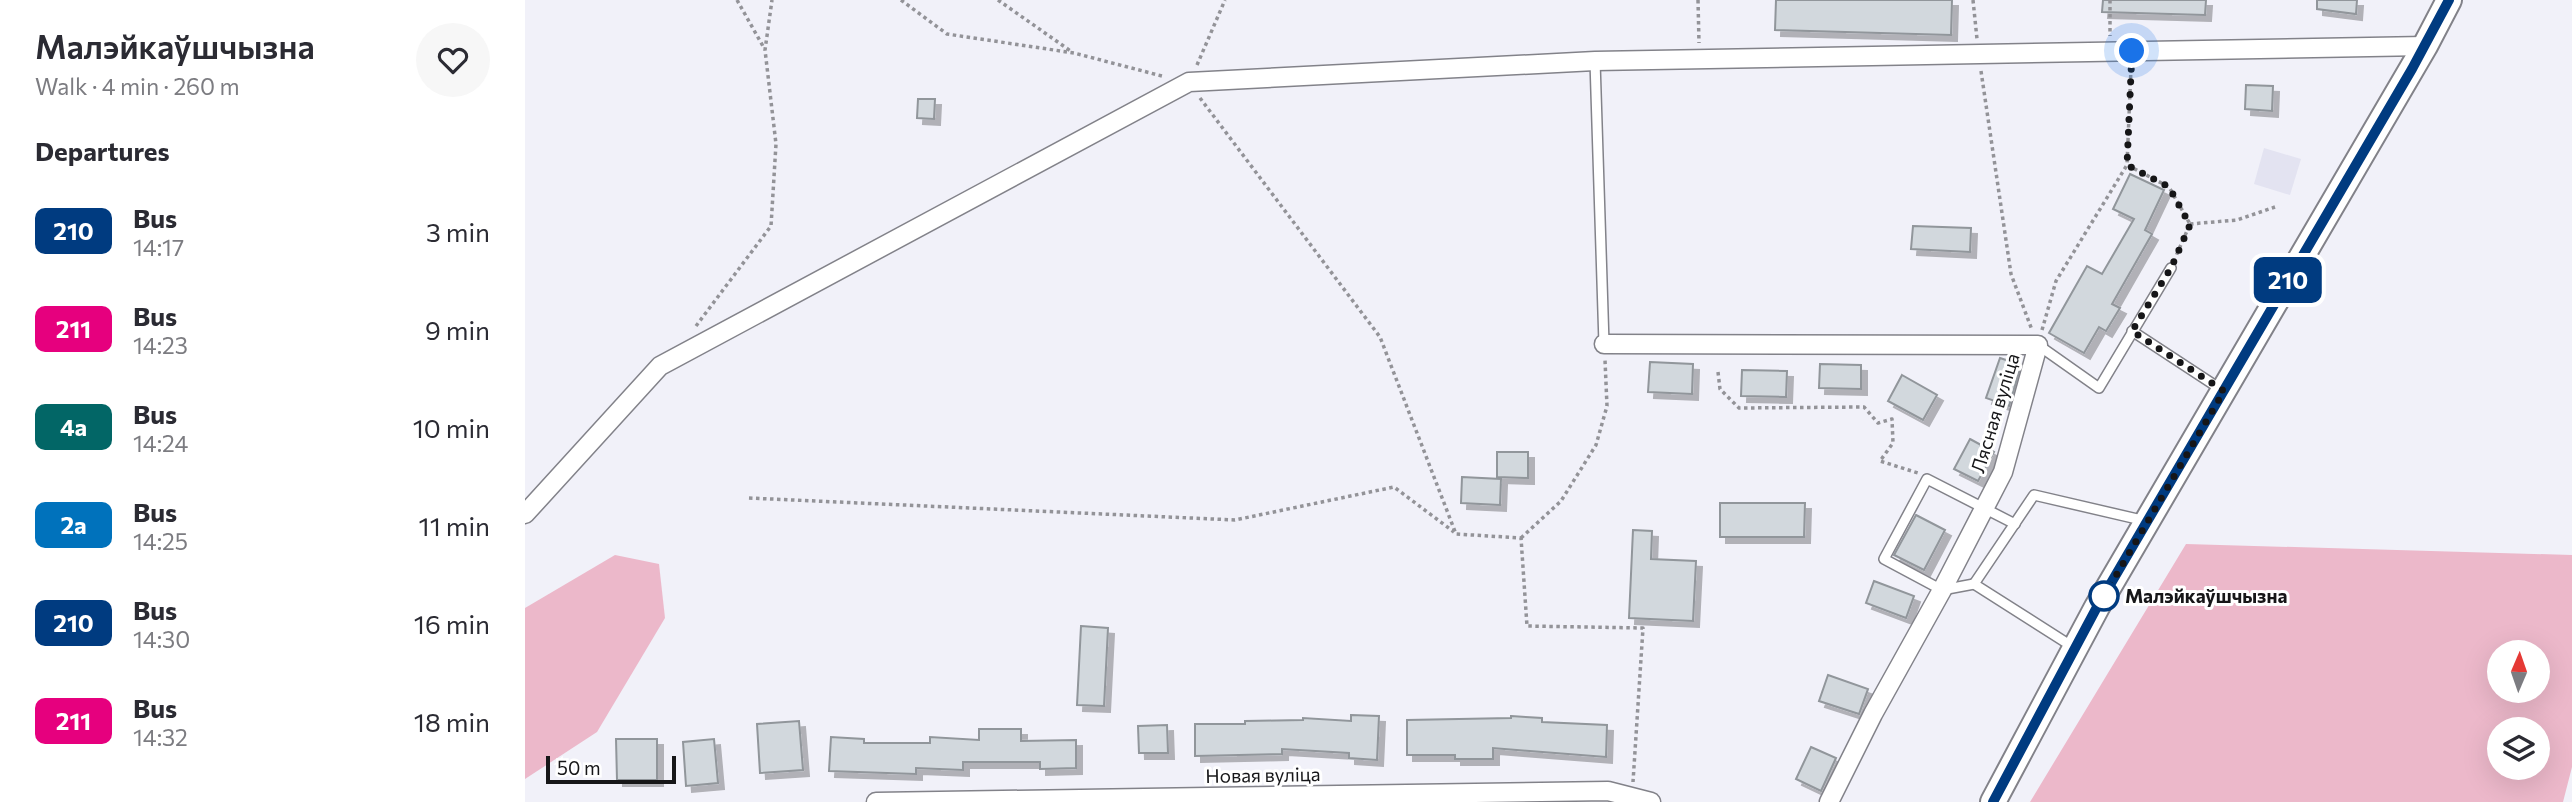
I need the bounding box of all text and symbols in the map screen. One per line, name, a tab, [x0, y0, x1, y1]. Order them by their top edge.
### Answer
button: heart	[416, 23, 490, 97]
text: Малэйкаўшчызна	[35, 25, 315, 66]
your location	[2114, 33, 2149, 68]
text: Walk · 4 min · 260 m	[35, 72, 240, 100]
text: Departures	[35, 135, 170, 166]
text: Bus	[133, 202, 177, 233]
text: 210	[53, 216, 94, 245]
text: 3 min	[426, 216, 490, 247]
text: 14:17	[133, 233, 184, 261]
line badge: 210	[2248, 257, 2328, 303]
text: 210	[2268, 265, 2308, 294]
text: Bus	[133, 300, 177, 331]
text: 211	[56, 314, 91, 343]
text: 9 min	[425, 314, 490, 345]
text: 14:23	[133, 331, 188, 359]
street label: Лясная вуліца	[1965, 350, 2024, 475]
text: Bus	[133, 398, 177, 429]
text: 4а	[60, 412, 87, 441]
text: 10 min	[413, 412, 490, 443]
text: 14:24	[133, 429, 188, 457]
text: Bus	[133, 496, 177, 527]
text: 2а	[60, 510, 87, 539]
text: 11 min	[419, 510, 490, 541]
text: 14:25	[133, 527, 188, 555]
marker: Малэйкаўшчызна	[2089, 581, 2119, 611]
place label: Малэйкаўшчызна	[2125, 584, 2287, 607]
text: Bus	[133, 594, 177, 625]
text: 210	[53, 608, 94, 637]
text: 16 min	[414, 608, 490, 639]
text: 14:30	[133, 625, 190, 653]
north arrow	[2487, 640, 2550, 704]
map controls	[2487, 640, 2550, 780]
text: Bus	[133, 692, 177, 723]
text: 211	[56, 706, 91, 735]
text: 18 min	[414, 706, 490, 737]
button: layers	[2487, 717, 2550, 780]
text: 14:32	[133, 723, 188, 751]
scale bar	[546, 753, 675, 785]
text: 50 m	[557, 756, 601, 779]
street label: Новая вуліца	[1205, 762, 1321, 787]

